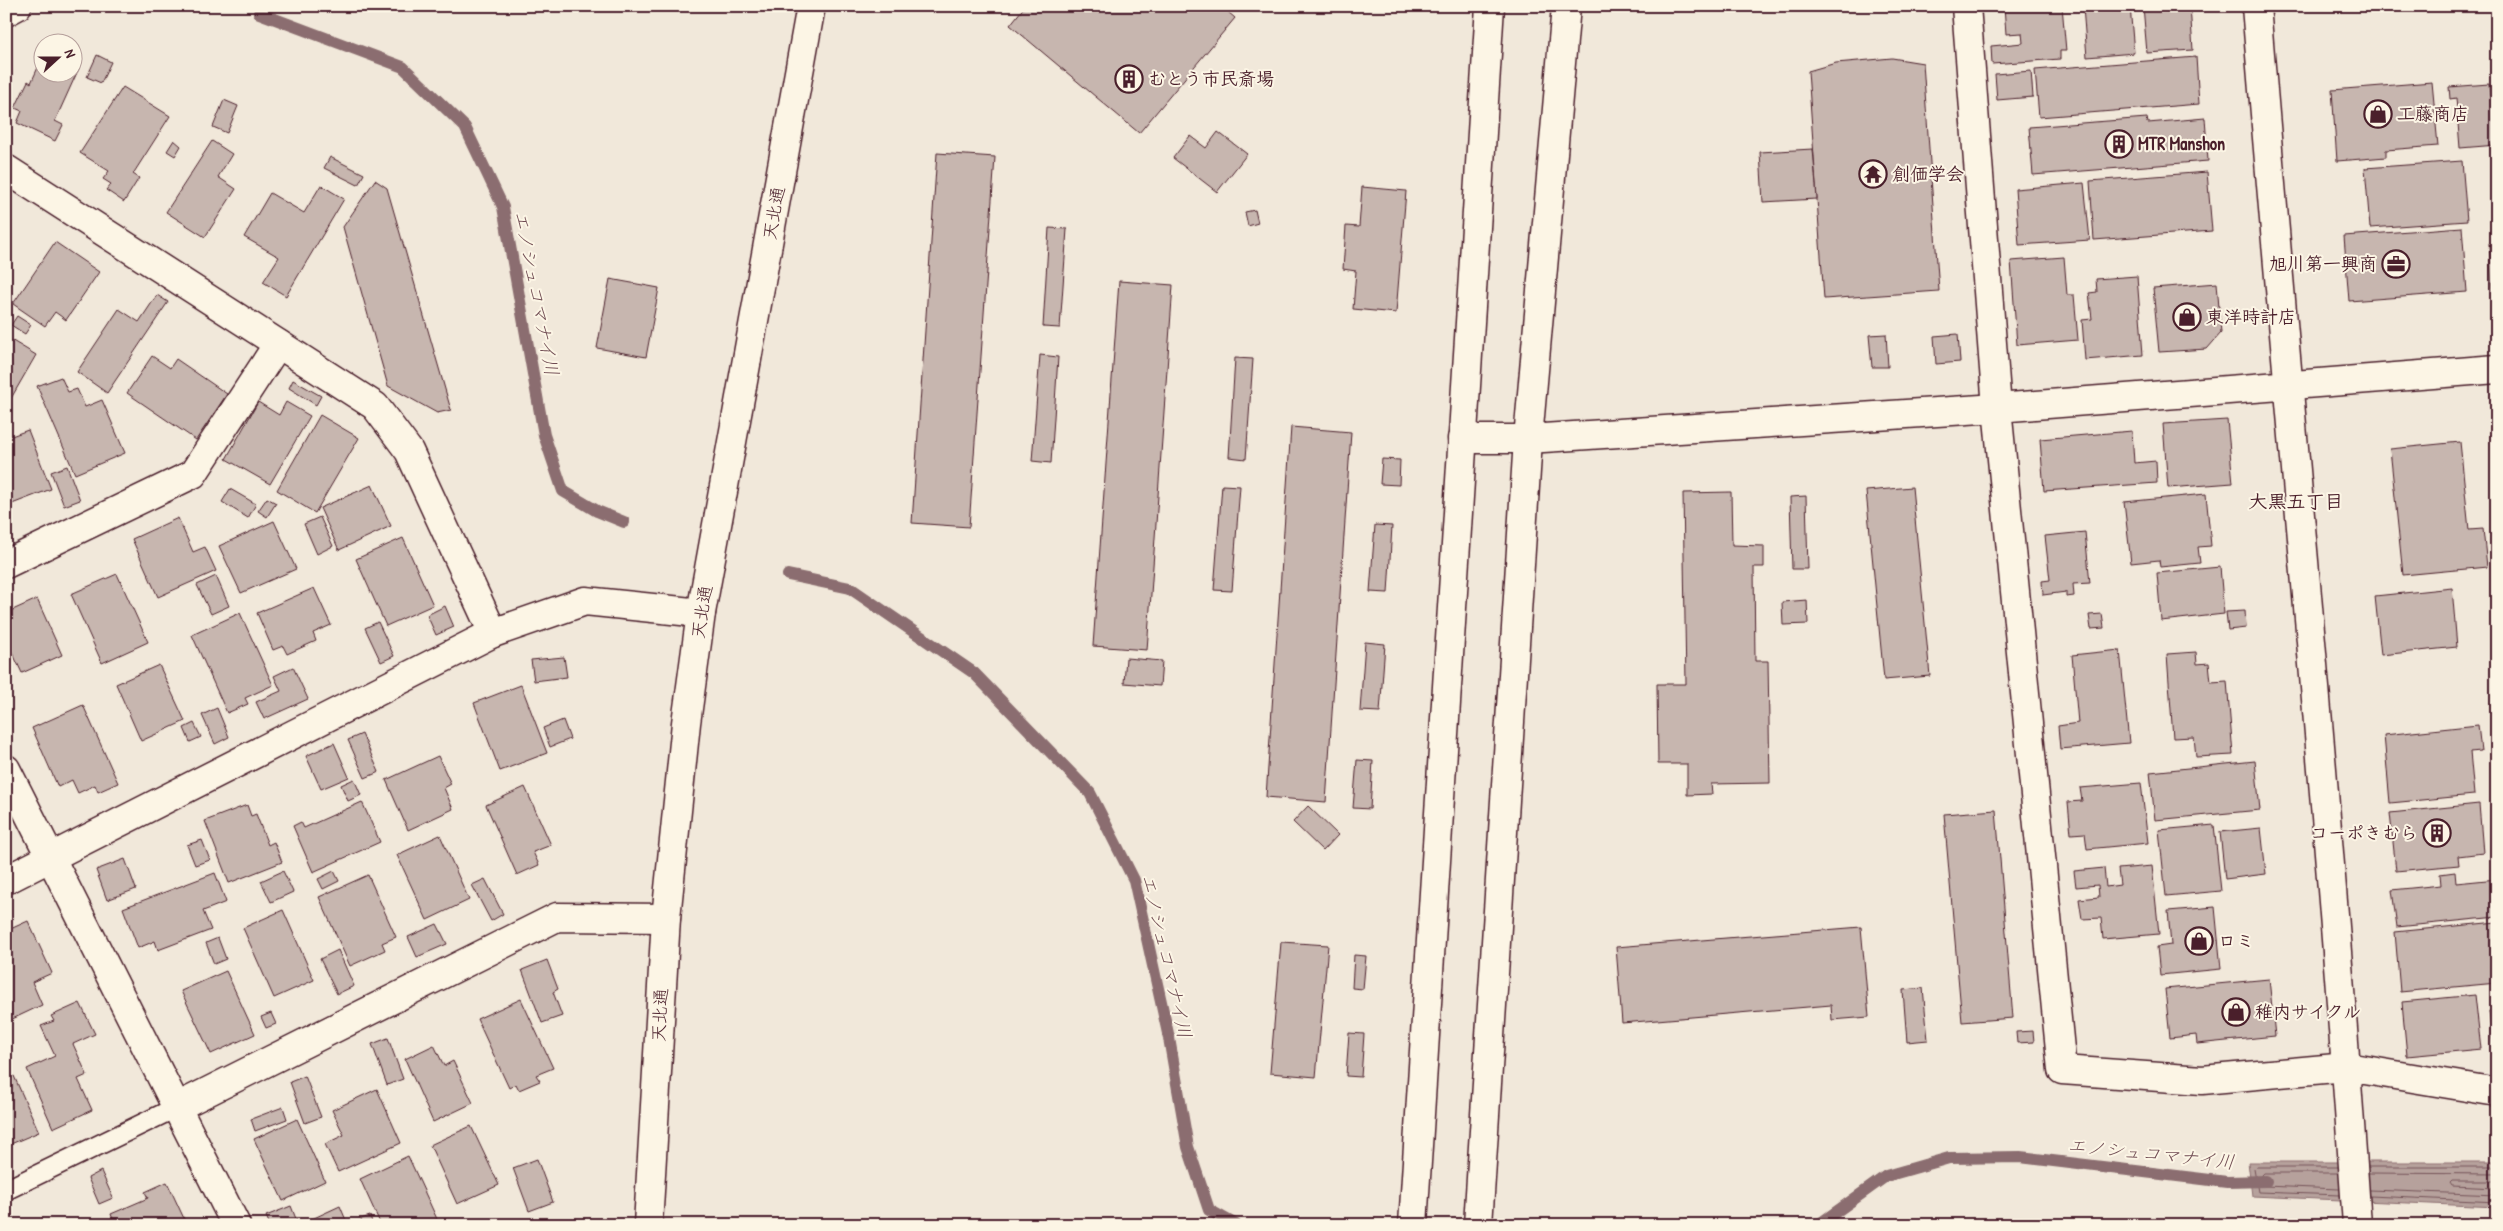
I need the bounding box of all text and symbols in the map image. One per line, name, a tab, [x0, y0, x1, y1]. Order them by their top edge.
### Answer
north arrow	[32, 32, 82, 82]
text: N	[60, 46, 81, 61]
building icon: むとう市民斎場	[1114, 64, 1144, 94]
place label: むとう市民斎場	[1148, 66, 1274, 91]
shop icon: 工藤商店	[2363, 99, 2393, 129]
place label: 工藤商店	[2397, 101, 2469, 126]
building icon: MTR Manshon	[2104, 129, 2134, 159]
place label: MTR Manshon	[2138, 131, 2225, 156]
temple icon: 創価学会	[1858, 159, 1888, 189]
place label: 創価学会	[1892, 161, 1964, 186]
street label: 天北通	[757, 184, 791, 242]
water label: エノシュコマナイ川	[508, 208, 566, 378]
office icon: 旭川第一興商	[2381, 249, 2411, 279]
place label: 旭川第一興商	[2269, 251, 2377, 276]
shop icon: 東洋時計店	[2172, 302, 2202, 332]
place label: 東洋時計店	[2206, 304, 2296, 329]
district label: 大黒五丁目	[2248, 488, 2344, 514]
street label: 天北通	[685, 583, 718, 641]
building icon: コーポきむら	[2422, 818, 2452, 848]
place label: コーポきむら	[2310, 820, 2418, 845]
water label: エノシュコマナイ川	[1135, 871, 1199, 1041]
shop icon: ロミ	[2184, 926, 2214, 956]
place label: ロミ	[2218, 928, 2254, 953]
street label: 天北通	[646, 987, 673, 1043]
shop icon: 稚内サイクル	[2221, 997, 2251, 1027]
place label: 稚内サイクル	[2255, 999, 2361, 1024]
water label: エノシュコマナイ川	[2066, 1131, 2236, 1175]

